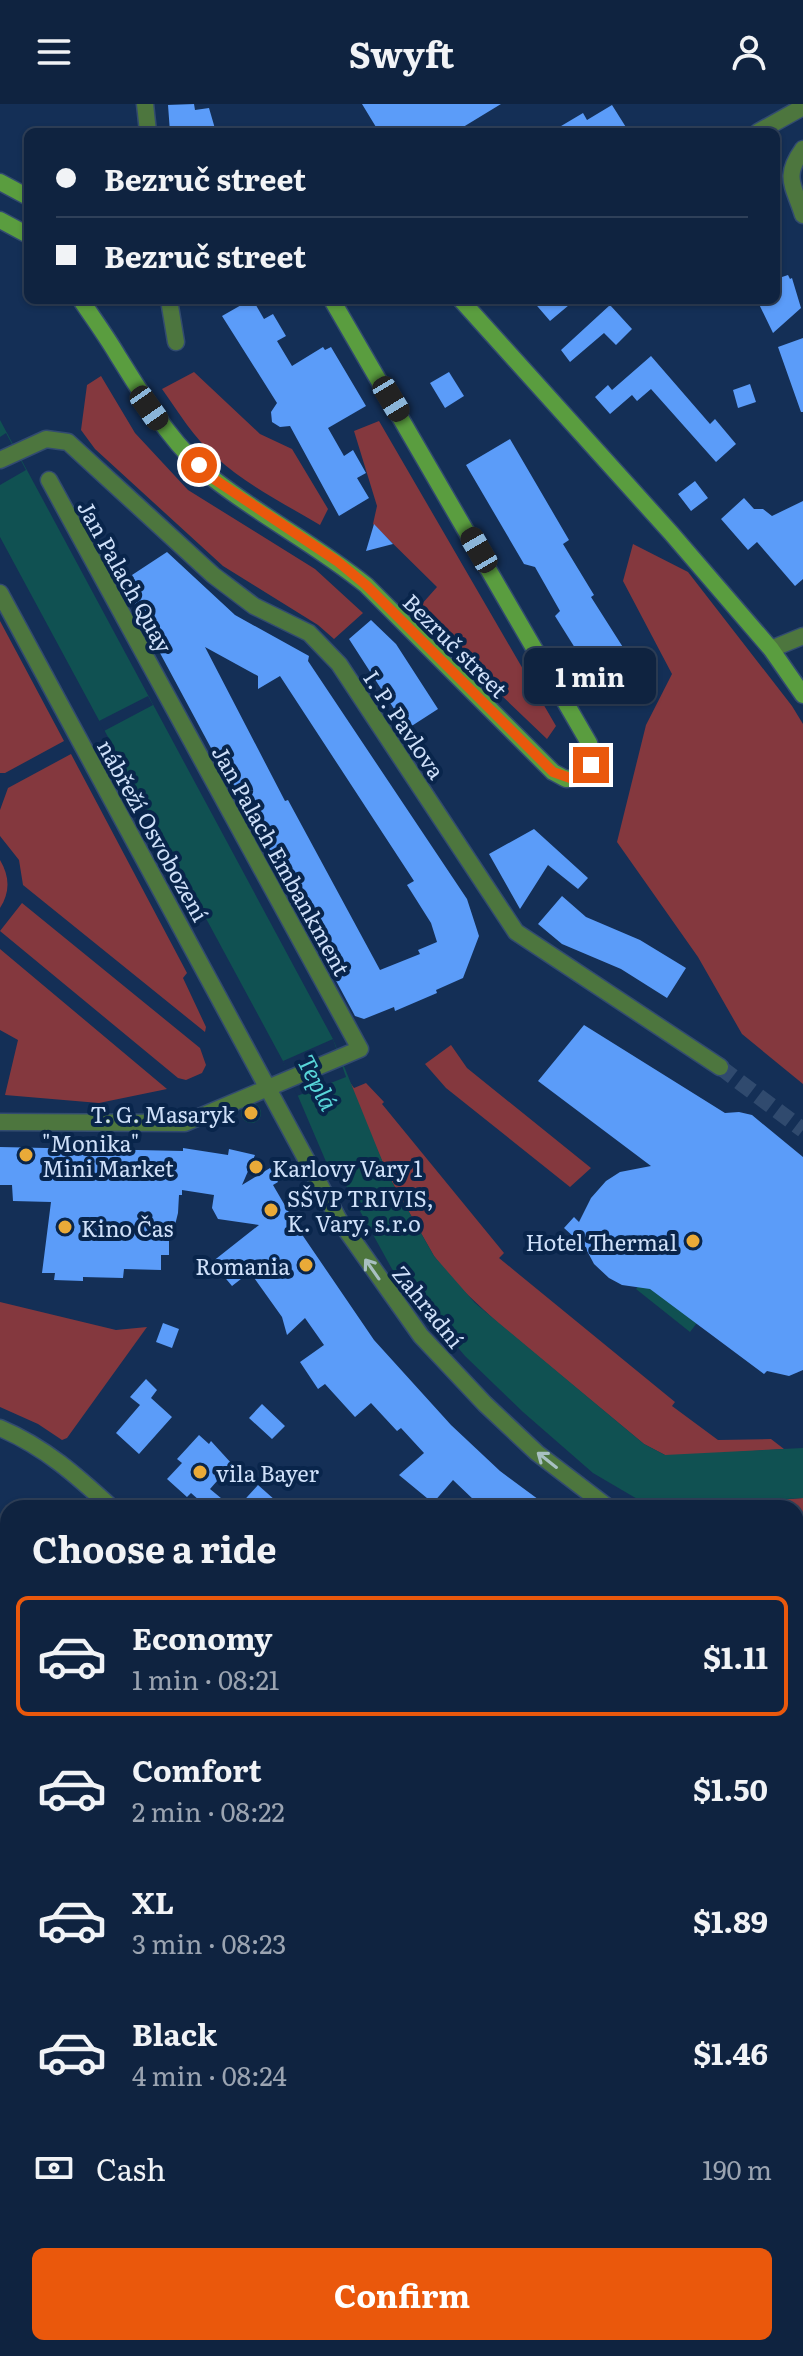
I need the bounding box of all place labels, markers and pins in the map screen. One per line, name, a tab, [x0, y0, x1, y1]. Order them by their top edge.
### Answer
place label: T. G. Masaryk	[90, 1097, 236, 1130]
marker: T. G. Masaryk	[242, 1104, 260, 1122]
place label: "Monika" Mini Market	[42, 1126, 174, 1184]
marker: "Monika" Mini Market	[17, 1146, 35, 1164]
place label: Karlovy Vary 1	[272, 1151, 423, 1184]
marker: Karlovy Vary 1	[247, 1158, 265, 1176]
place label: SŠVP TRIVIS, K. Vary, s.r.o	[287, 1181, 434, 1239]
marker: SŠVP TRIVIS, K. Vary, s.r.o	[262, 1201, 280, 1219]
place label: Kino Čas	[81, 1211, 173, 1244]
marker: Kino Čas	[56, 1218, 74, 1236]
place label: Hotel Thermal	[525, 1225, 677, 1258]
marker: Hotel Thermal	[684, 1232, 702, 1250]
place label: Romania	[195, 1249, 290, 1282]
marker: Romania	[297, 1256, 315, 1274]
place label: vila Bayer	[216, 1456, 319, 1489]
marker: vila Bayer	[191, 1463, 209, 1481]

